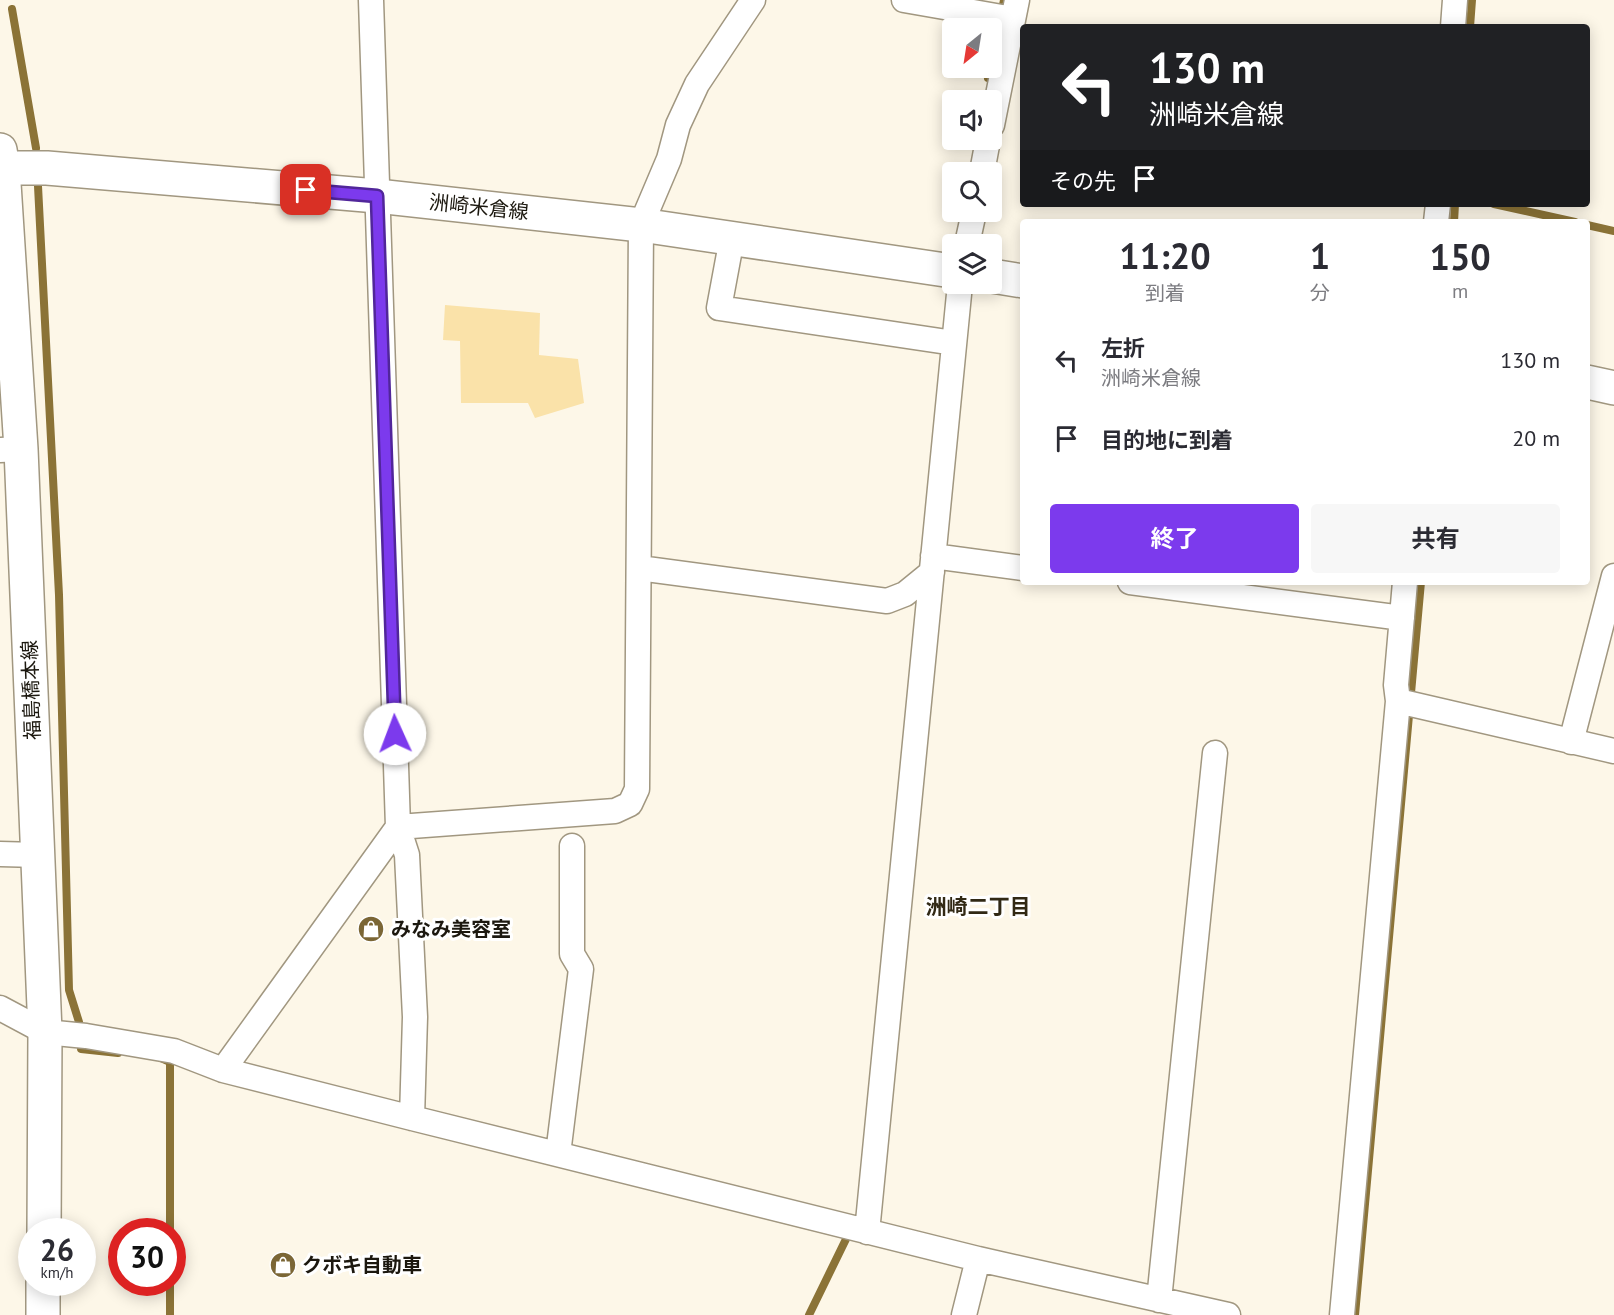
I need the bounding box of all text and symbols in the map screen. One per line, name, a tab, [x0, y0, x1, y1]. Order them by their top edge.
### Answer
north arrow	[942, 18, 1002, 78]
map controls	[942, 18, 1002, 294]
text: 130 m	[1149, 40, 1265, 95]
icon: left	[1050, 48, 1128, 126]
button: sound	[942, 90, 1002, 150]
text: 洲崎米倉線	[1149, 97, 1284, 131]
button: search	[942, 162, 1002, 222]
icon: arrive	[1128, 162, 1161, 195]
pin	[280, 164, 331, 215]
text: その先	[1050, 167, 1116, 195]
icon: arrive	[289, 173, 322, 206]
street label: 洲崎米倉線	[428, 189, 530, 225]
text: 11:20	[1119, 232, 1211, 279]
text: 1	[1310, 232, 1330, 279]
text: 150	[1429, 233, 1491, 280]
button: layers	[942, 234, 1002, 294]
text: m	[1452, 278, 1468, 304]
text: 到着	[1145, 280, 1185, 306]
text: 分	[1310, 280, 1330, 306]
text: 左折	[1101, 334, 1145, 362]
icon: left	[1050, 344, 1083, 377]
text: 130 m	[1500, 346, 1560, 374]
text: 洲崎米倉線	[1101, 365, 1201, 391]
icon: arrive	[1050, 422, 1083, 455]
text: 20 m	[1512, 424, 1560, 452]
text: 目的地に到着	[1101, 426, 1233, 454]
button: 終了	[1050, 504, 1299, 573]
button: 共有	[1311, 504, 1560, 573]
street label: 福島橋本線	[16, 640, 46, 740]
position arrow	[363, 702, 427, 766]
district label: 洲崎二丁目	[926, 893, 1031, 920]
shop icon: みなみ美容室	[356, 914, 386, 944]
place label: みなみ美容室	[391, 916, 511, 942]
speed limit sign: 30	[108, 1218, 186, 1296]
text: 26	[40, 1230, 74, 1269]
shop icon: クボキ自動車	[268, 1250, 298, 1280]
place label: クボキ自動車	[302, 1252, 422, 1278]
text: km/h	[41, 1263, 73, 1282]

